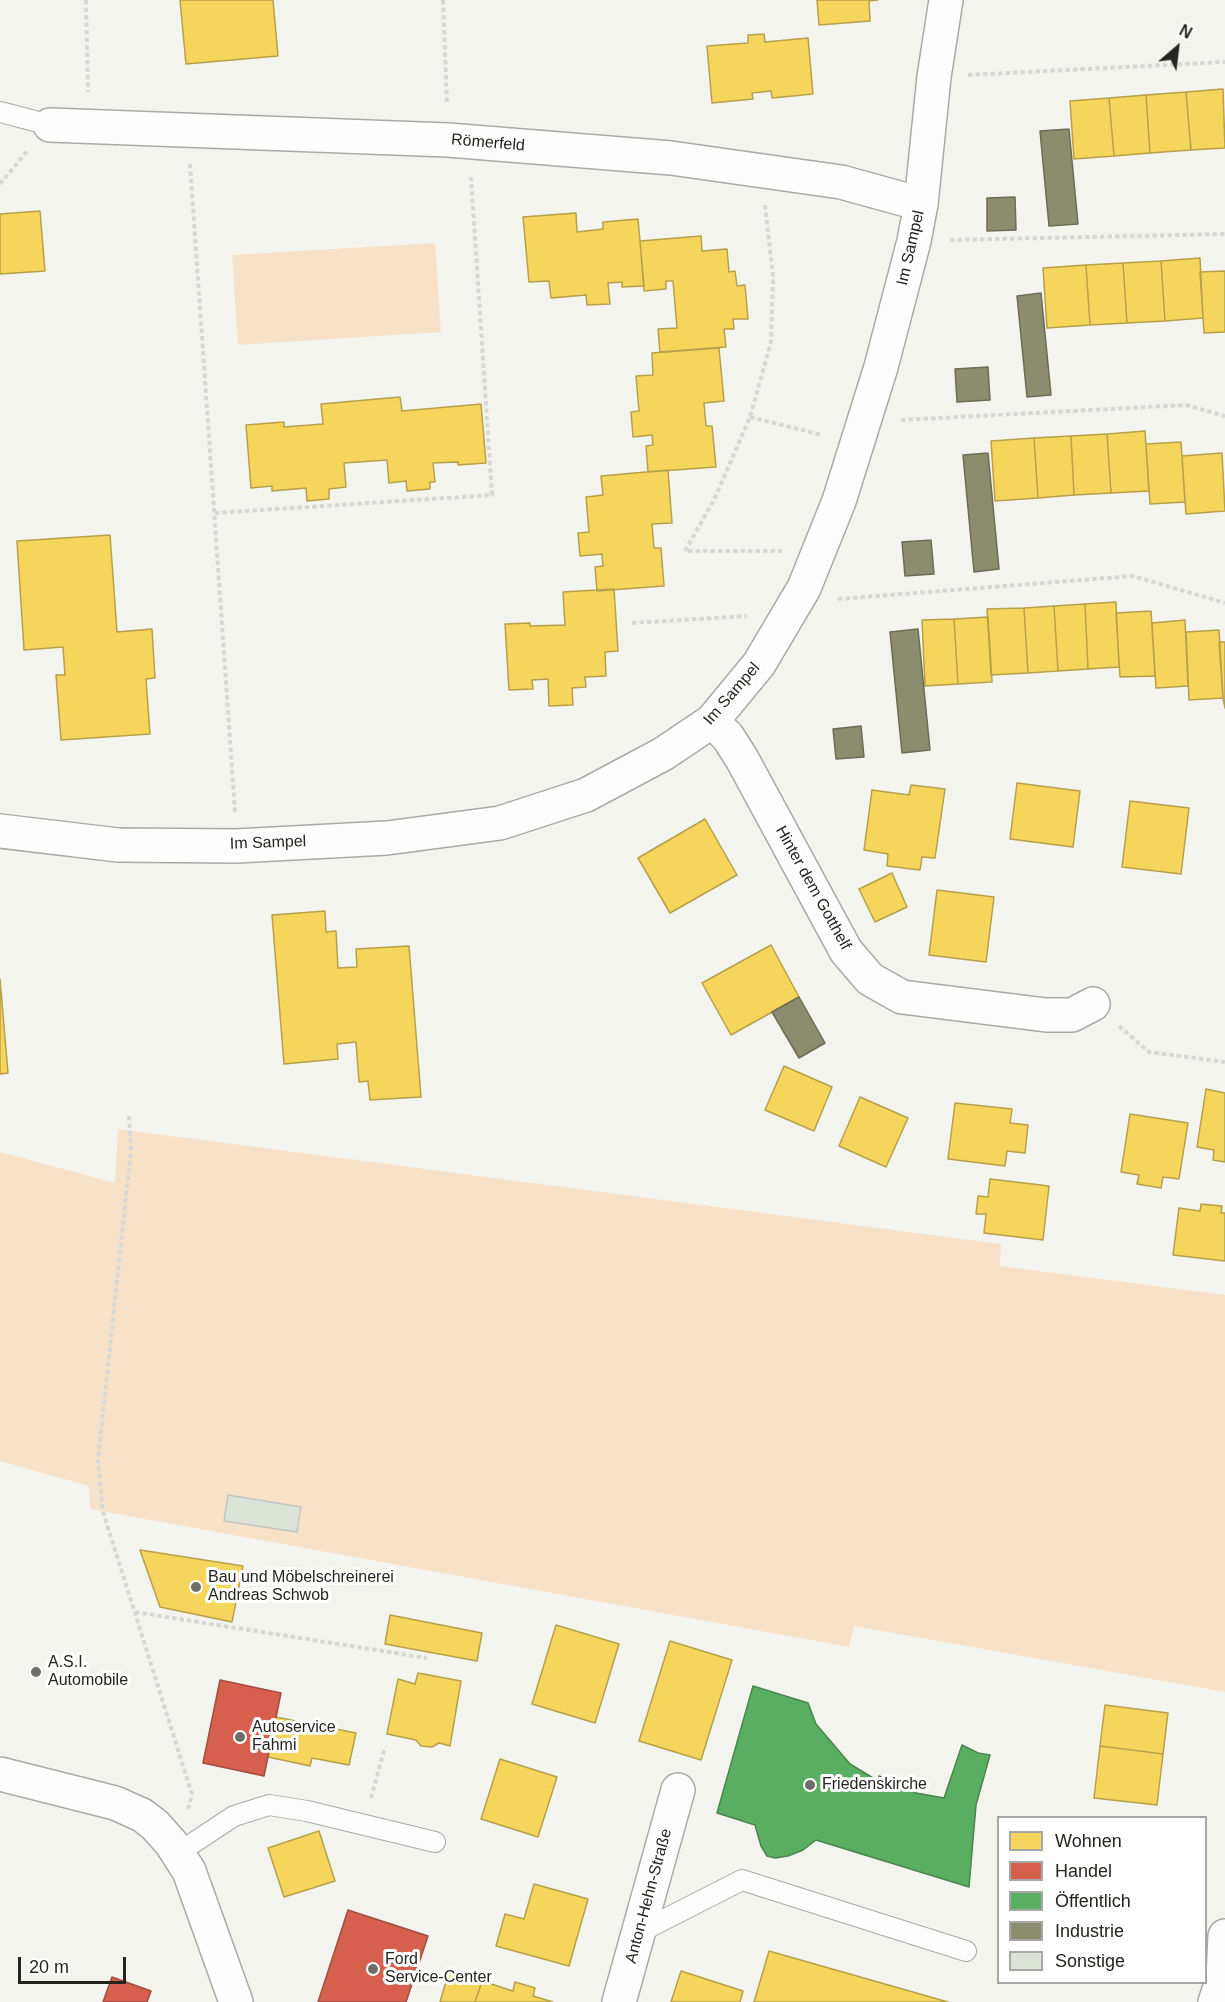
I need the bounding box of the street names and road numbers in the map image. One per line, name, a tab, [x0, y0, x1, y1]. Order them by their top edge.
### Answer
street label: Römerfeld	[450, 130, 526, 156]
street label: Im Sampel	[893, 209, 929, 287]
street label: Im Sampel	[700, 659, 764, 729]
street label: Hinter dem Gotthelf	[771, 823, 855, 953]
street label: Im Sampel	[229, 832, 307, 854]
street label: Anton-Hehn-Straße	[622, 1827, 676, 1965]

